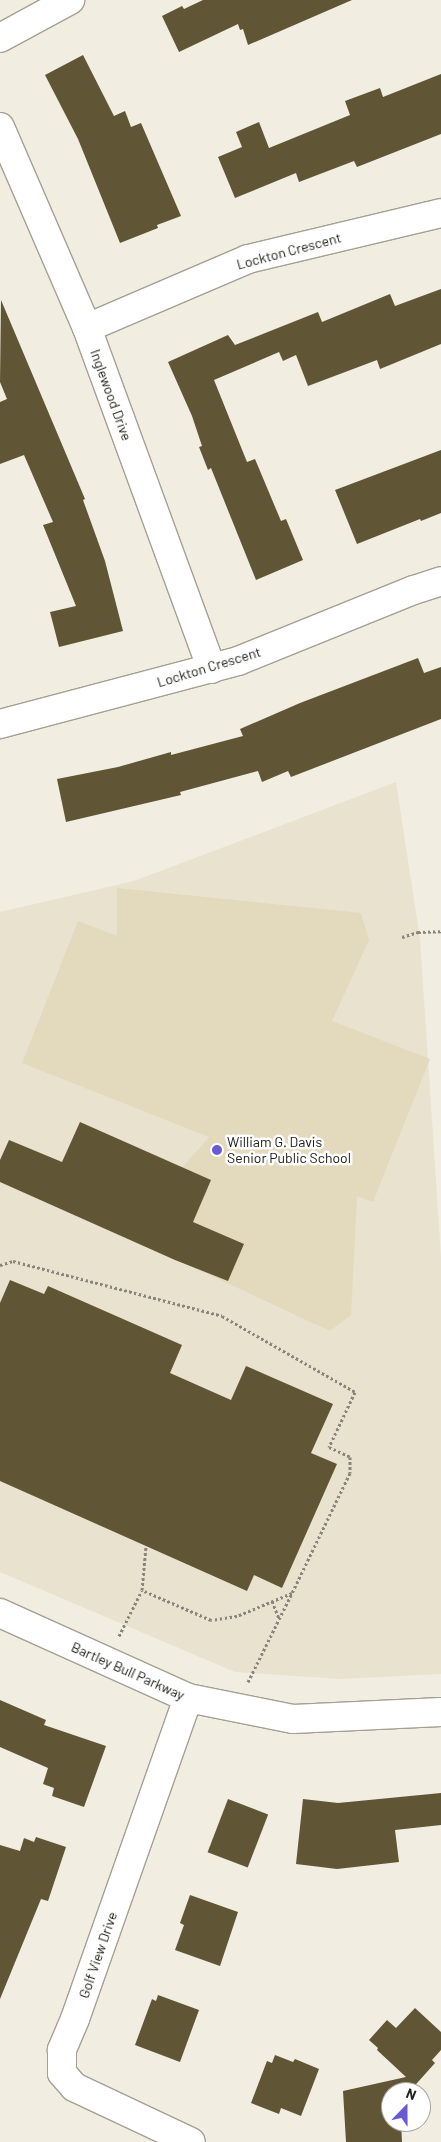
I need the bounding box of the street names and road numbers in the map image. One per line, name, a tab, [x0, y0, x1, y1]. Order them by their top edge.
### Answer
street label: Lockton Crescent	[235, 229, 343, 273]
street label: Inglewood Drive	[87, 347, 135, 443]
street label: Lockton Crescent	[155, 643, 263, 691]
street label: Bartley Bull Parkway	[69, 1638, 187, 1704]
street label: Golf View Drive	[75, 1910, 121, 2000]

